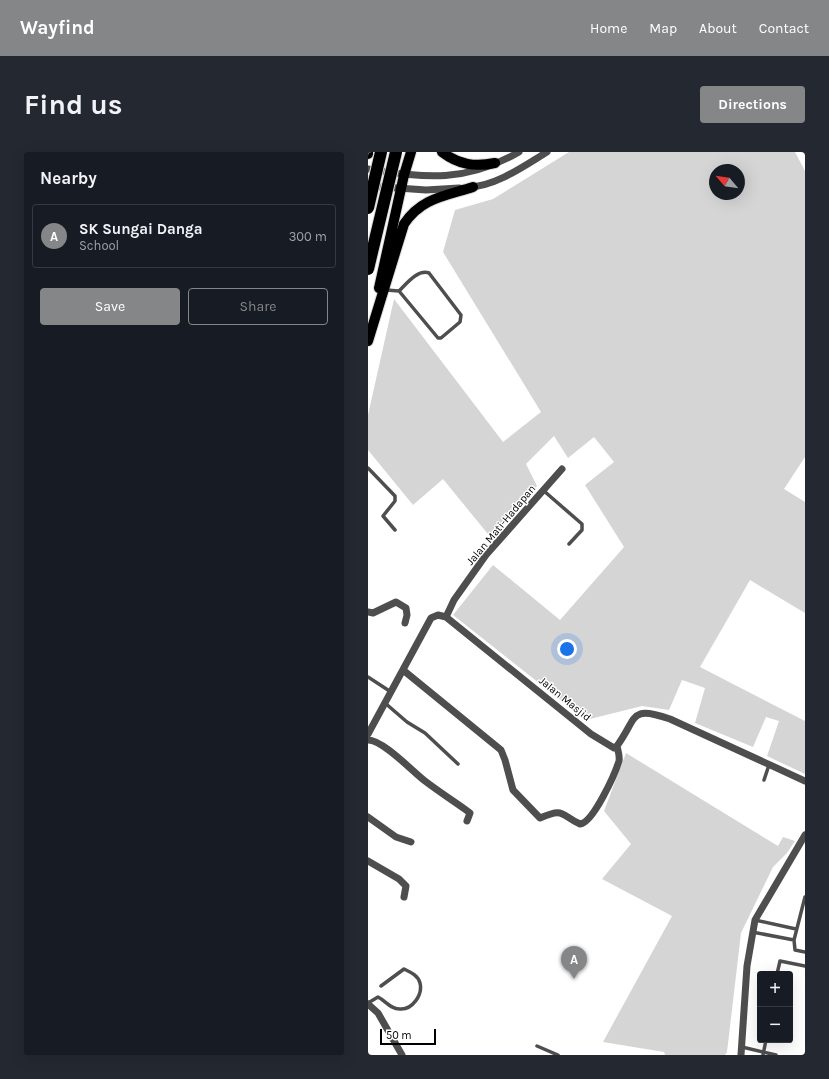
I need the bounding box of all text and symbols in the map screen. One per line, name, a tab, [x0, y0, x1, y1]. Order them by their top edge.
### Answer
text: Wayfind	[20, 17, 95, 39]
text: Home	[590, 20, 627, 37]
text: Map	[649, 20, 677, 37]
text: About	[699, 20, 737, 37]
text: Contact	[759, 20, 809, 37]
button: Directions	[700, 86, 805, 123]
text: Find us	[24, 88, 123, 121]
north arrow	[709, 164, 745, 200]
text: Nearby	[40, 168, 97, 188]
text: SK Sungai Danga	[79, 220, 203, 238]
text: A	[50, 229, 58, 244]
text: 300 m	[289, 229, 327, 244]
text: School	[79, 238, 119, 253]
button: Save	[40, 288, 180, 325]
button: Share	[188, 288, 328, 325]
street label: Jalan Mati-Hadapan	[464, 482, 538, 568]
your location	[557, 639, 577, 659]
street label: Jalan Masjid	[536, 674, 594, 724]
pin: A	[561, 946, 587, 979]
map controls	[757, 971, 793, 1043]
button: +	[757, 971, 793, 1007]
button: −	[757, 1007, 793, 1043]
scale bar	[380, 1027, 436, 1046]
text: 50 m	[386, 1029, 412, 1042]

